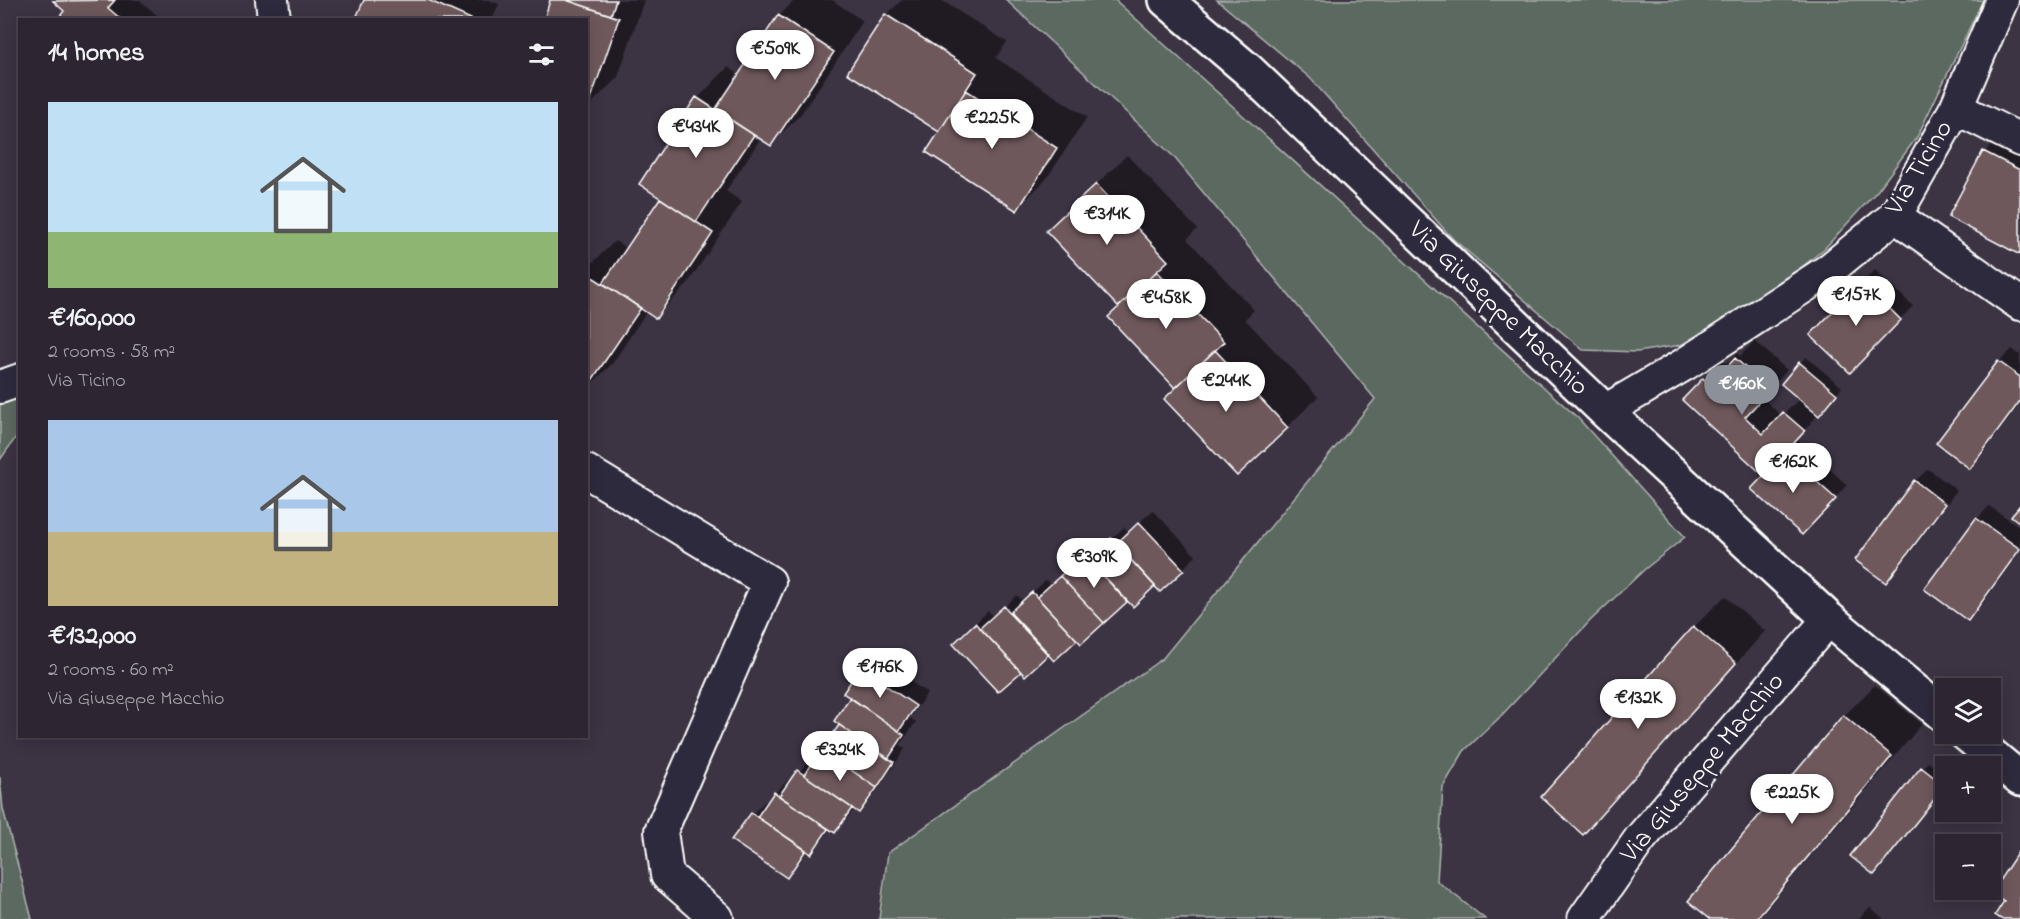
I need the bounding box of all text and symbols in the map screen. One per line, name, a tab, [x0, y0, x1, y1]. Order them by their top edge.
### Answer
pin: €509K	[733, 30, 817, 81]
text: 14 homes	[48, 35, 144, 73]
text: €509K	[750, 35, 800, 64]
icon: filters	[525, 38, 558, 71]
pin: €225K	[950, 99, 1034, 150]
text: €225K	[965, 104, 1019, 133]
pin: €434K	[654, 108, 738, 159]
text: €434K	[672, 113, 720, 142]
street label: Via Ticino	[1876, 113, 1964, 224]
icon: home	[249, 141, 357, 249]
pin: €314K	[1065, 195, 1149, 246]
text: €314K	[1084, 200, 1130, 229]
street label: Via Giuseppe Macchio	[1398, 212, 1597, 406]
pin: €157K	[1814, 276, 1898, 327]
pin: €458K	[1124, 279, 1208, 330]
text: €157K	[1831, 281, 1881, 310]
text: €458K	[1141, 284, 1191, 313]
text: €160,000	[48, 300, 135, 338]
text: 2 rooms · 58 m²	[48, 338, 175, 367]
pin: €244K	[1184, 362, 1268, 413]
pin: €160K	[1700, 365, 1784, 416]
text: Via Ticino	[48, 367, 126, 396]
text: €244K	[1201, 367, 1251, 396]
text: €160K	[1718, 370, 1766, 399]
pin: €162K	[1751, 443, 1835, 494]
text: €162K	[1769, 448, 1817, 477]
icon: home	[249, 459, 357, 567]
pin: €309K	[1052, 538, 1136, 589]
text: €309K	[1071, 543, 1117, 572]
text: €132,000	[48, 618, 136, 656]
pin: €176K	[838, 648, 922, 699]
text: €176K	[856, 653, 904, 682]
text: 2 rooms · 60 m²	[48, 656, 174, 685]
street label: Via Giuseppe Macchio	[1611, 664, 1794, 873]
map controls	[1935, 678, 2001, 900]
button: layers	[1935, 678, 2001, 744]
pin: €132K	[1596, 679, 1680, 730]
text: €132K	[1614, 684, 1662, 713]
text: Via Giuseppe Macchio	[48, 685, 224, 714]
pin: €324K	[798, 731, 882, 782]
text: €324K	[815, 736, 865, 765]
button: +	[1935, 756, 2001, 822]
pin: €225K	[1750, 774, 1834, 825]
text: €225K	[1765, 779, 1819, 808]
button: −	[1935, 834, 2001, 900]

